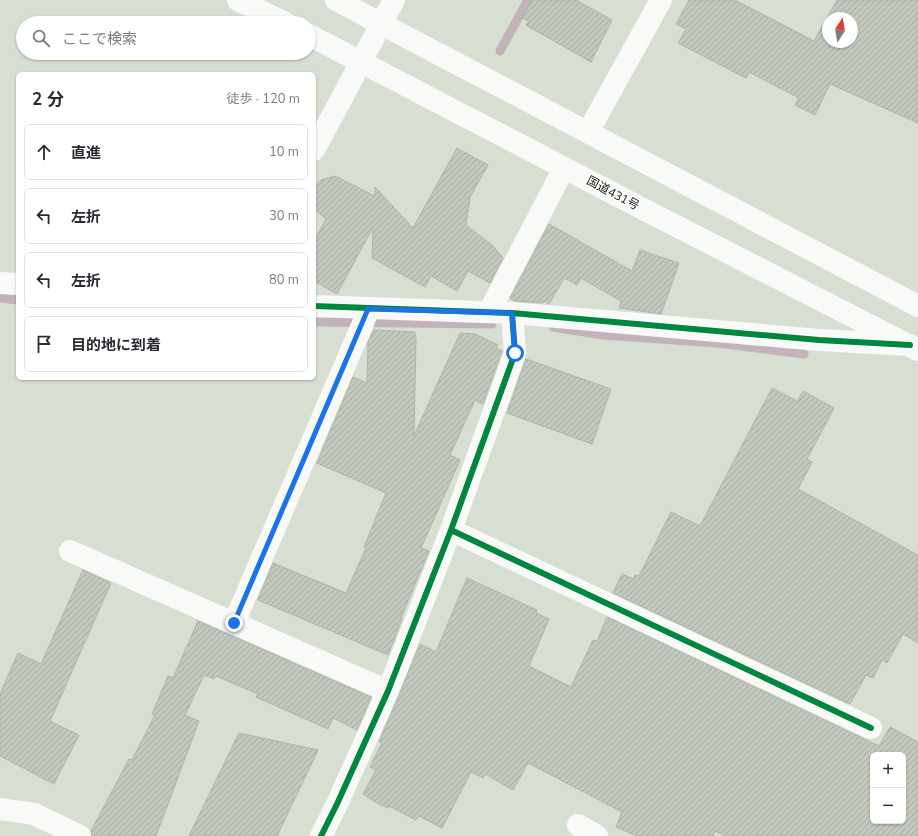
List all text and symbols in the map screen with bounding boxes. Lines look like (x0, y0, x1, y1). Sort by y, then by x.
north arrow (822, 12, 858, 48)
search box (16, 16, 316, 60)
icon: search (30, 27, 52, 49)
text: ここで検索 (62, 29, 137, 49)
text: 2 分 (32, 88, 64, 111)
text: 徒歩 · 120 m (226, 90, 300, 108)
icon: ahead (33, 141, 55, 163)
text: 直進 (71, 143, 101, 163)
text: 10 m (269, 143, 299, 161)
street label: 国道431号 (584, 172, 642, 214)
icon: left (33, 205, 55, 227)
text: 左折 (71, 207, 101, 227)
text: 30 m (269, 207, 299, 225)
icon: left (33, 269, 55, 291)
text: 左折 (71, 271, 101, 291)
text: 80 m (269, 271, 299, 289)
icon: arrive (33, 333, 55, 355)
text: 目的地に到着 (71, 335, 161, 355)
route start (506, 344, 524, 362)
route end (225, 614, 243, 632)
map controls (870, 752, 906, 824)
button: + (870, 752, 906, 788)
button: − (870, 788, 906, 824)

